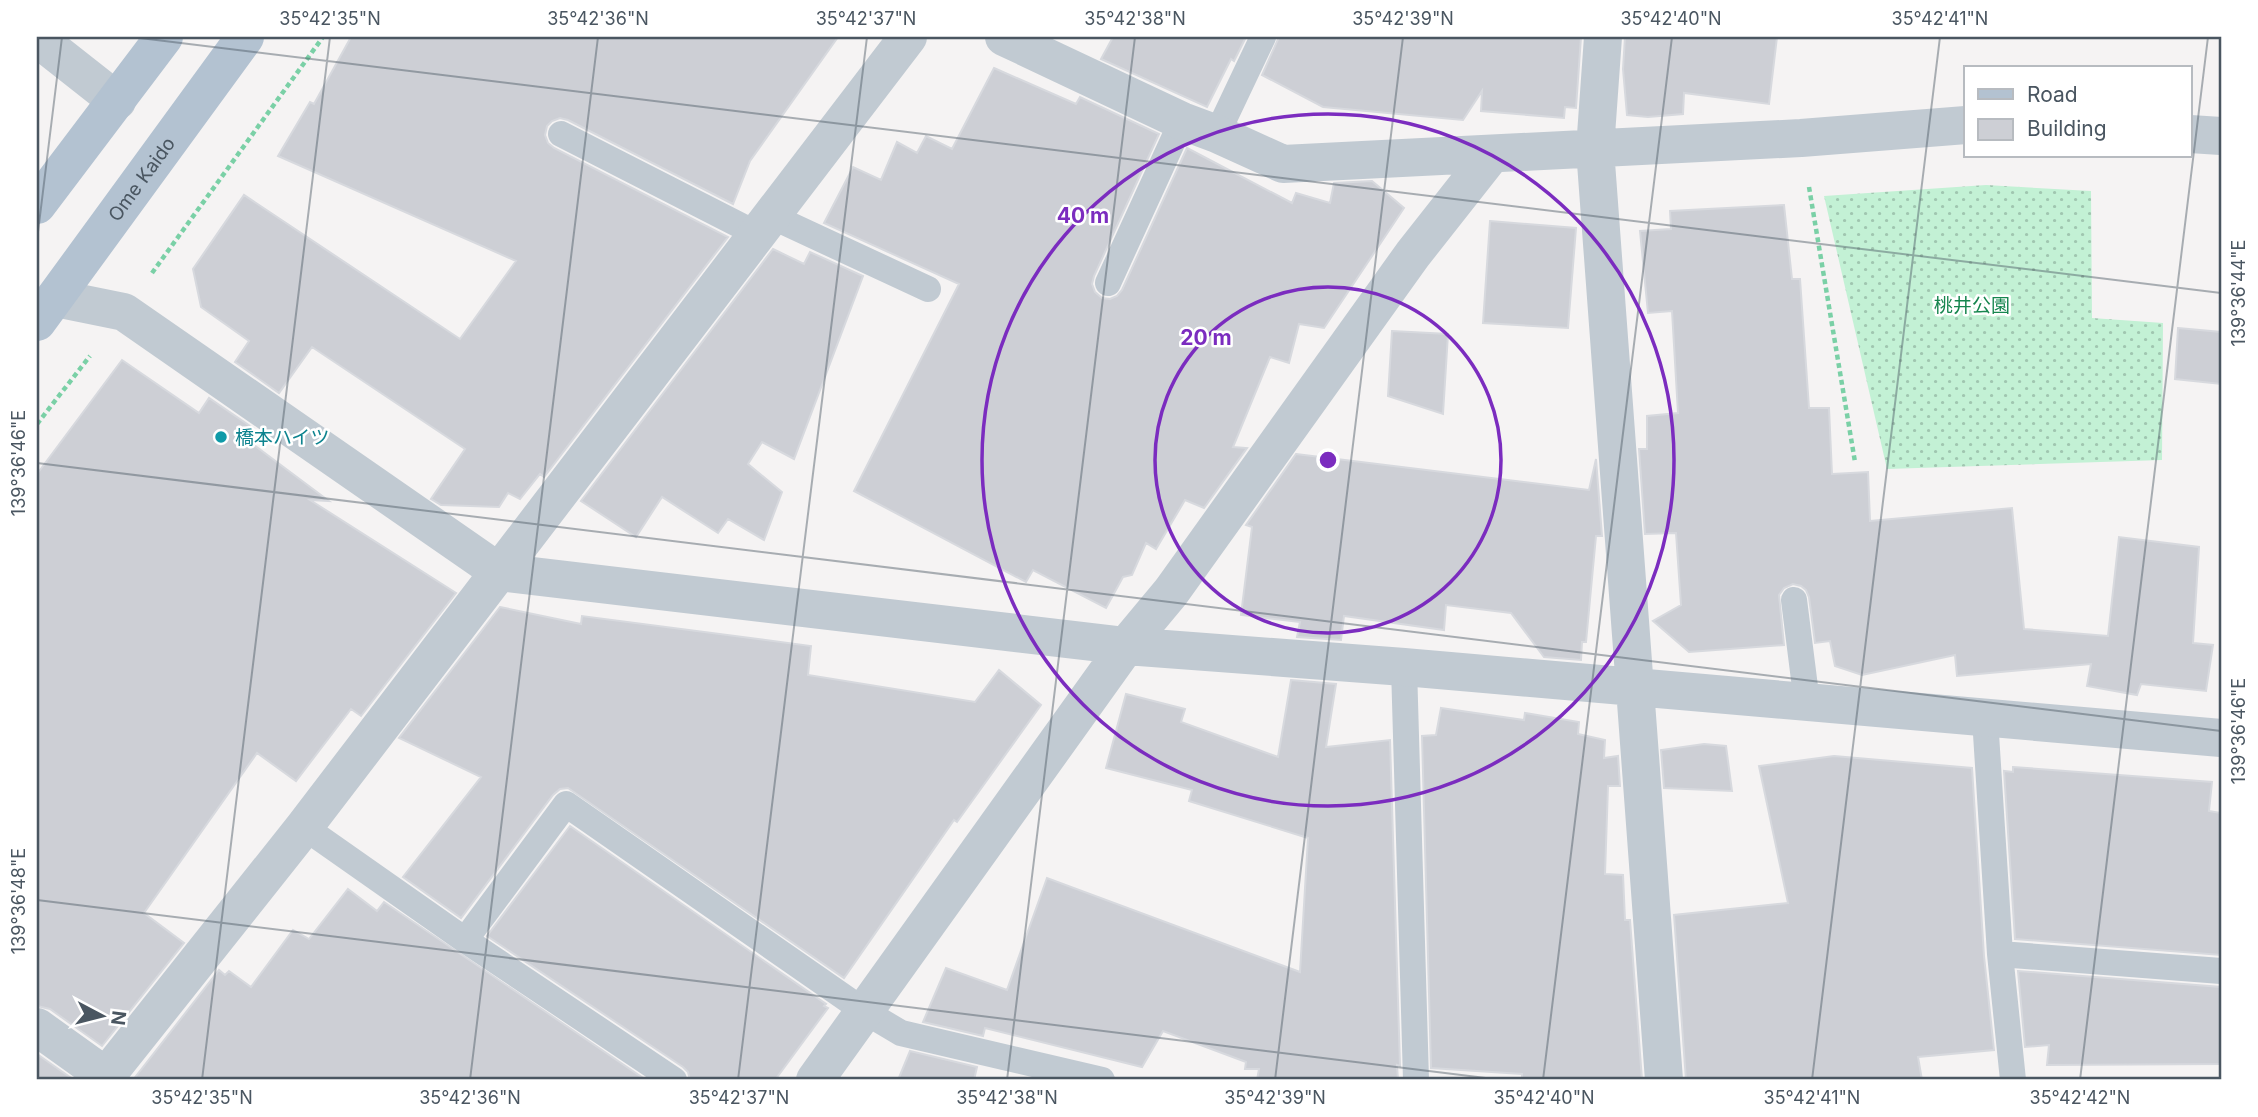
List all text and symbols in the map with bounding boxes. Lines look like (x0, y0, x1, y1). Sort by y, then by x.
text: 35°42'35"N (279, 8, 381, 29)
text: 35°42'36"N (547, 8, 649, 29)
text: 35°42'37"N (816, 8, 916, 29)
text: 35°42'38"N (1084, 8, 1186, 29)
text: 35°42'39"N (1352, 8, 1454, 29)
text: 35°42'40"N (1620, 8, 1722, 29)
text: 35°42'41"N (1892, 8, 1988, 29)
legend (1964, 66, 2192, 158)
text: Road (2027, 82, 2078, 107)
text: Building (2027, 116, 2107, 141)
street label: Ome Kaido (103, 133, 180, 226)
text: 40 m (1057, 203, 1109, 228)
text: 139°36'44"E (2228, 240, 2249, 346)
park label: 桃井公園 (1934, 294, 2010, 317)
text: 20 m (1180, 325, 1232, 350)
text: 139°36'46"E (8, 410, 29, 516)
place label: 橋本ハイツ (235, 426, 330, 449)
marker: 橋本ハイツ (213, 429, 229, 445)
centre of rings (1316, 448, 1340, 472)
text: 139°36'46"E (2228, 678, 2249, 784)
text: 139°36'48"E (8, 848, 29, 954)
north arrow (66, 981, 136, 1050)
text: N (106, 1009, 131, 1027)
text: 35°42'35"N (151, 1087, 253, 1108)
text: 35°42'36"N (419, 1087, 521, 1108)
text: 35°42'37"N (689, 1087, 789, 1108)
text: 35°42'38"N (956, 1087, 1058, 1108)
text: 35°42'39"N (1224, 1087, 1326, 1108)
text: 35°42'40"N (1493, 1087, 1595, 1108)
text: 35°42'41"N (1764, 1087, 1860, 1108)
text: 35°42'42"N (2030, 1087, 2130, 1108)

